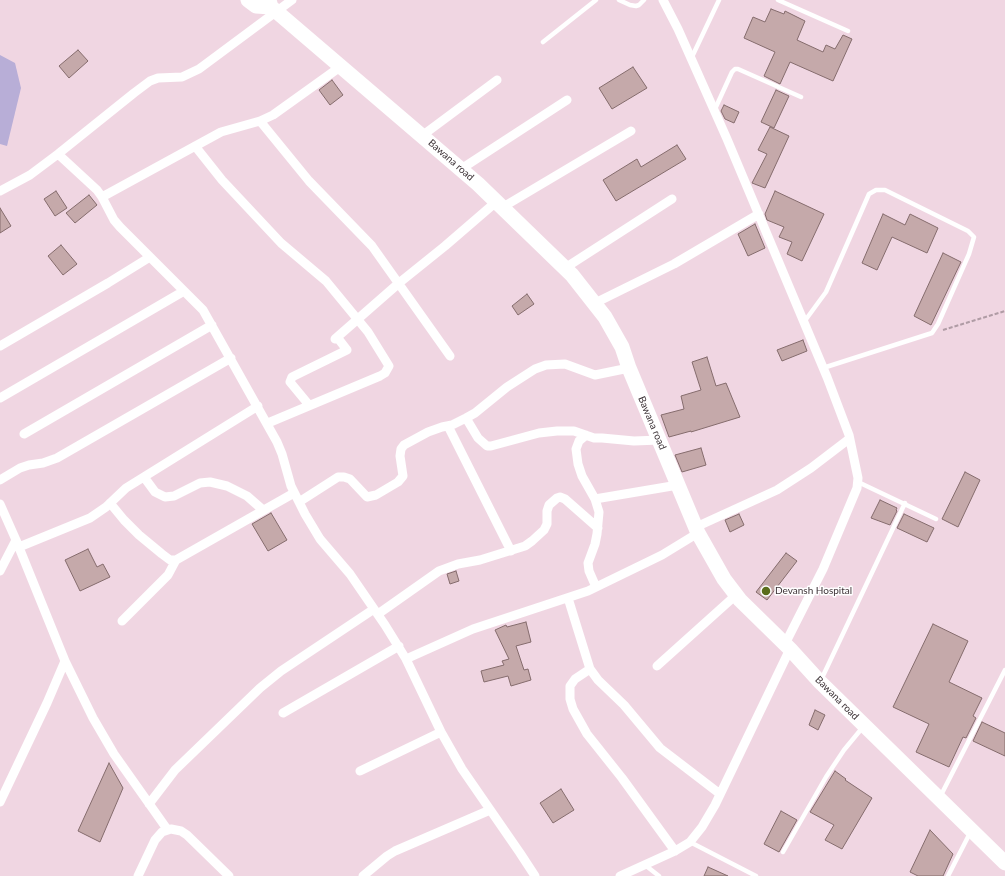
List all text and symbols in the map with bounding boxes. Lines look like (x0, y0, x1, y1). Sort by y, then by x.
street label: Bawana road (426, 137, 476, 183)
street label: Bawana road (635, 394, 669, 452)
marker: Devansh Hospital (760, 585, 772, 597)
place label: Devansh Hospital (775, 585, 852, 597)
street label: Bawana road (813, 674, 861, 722)

